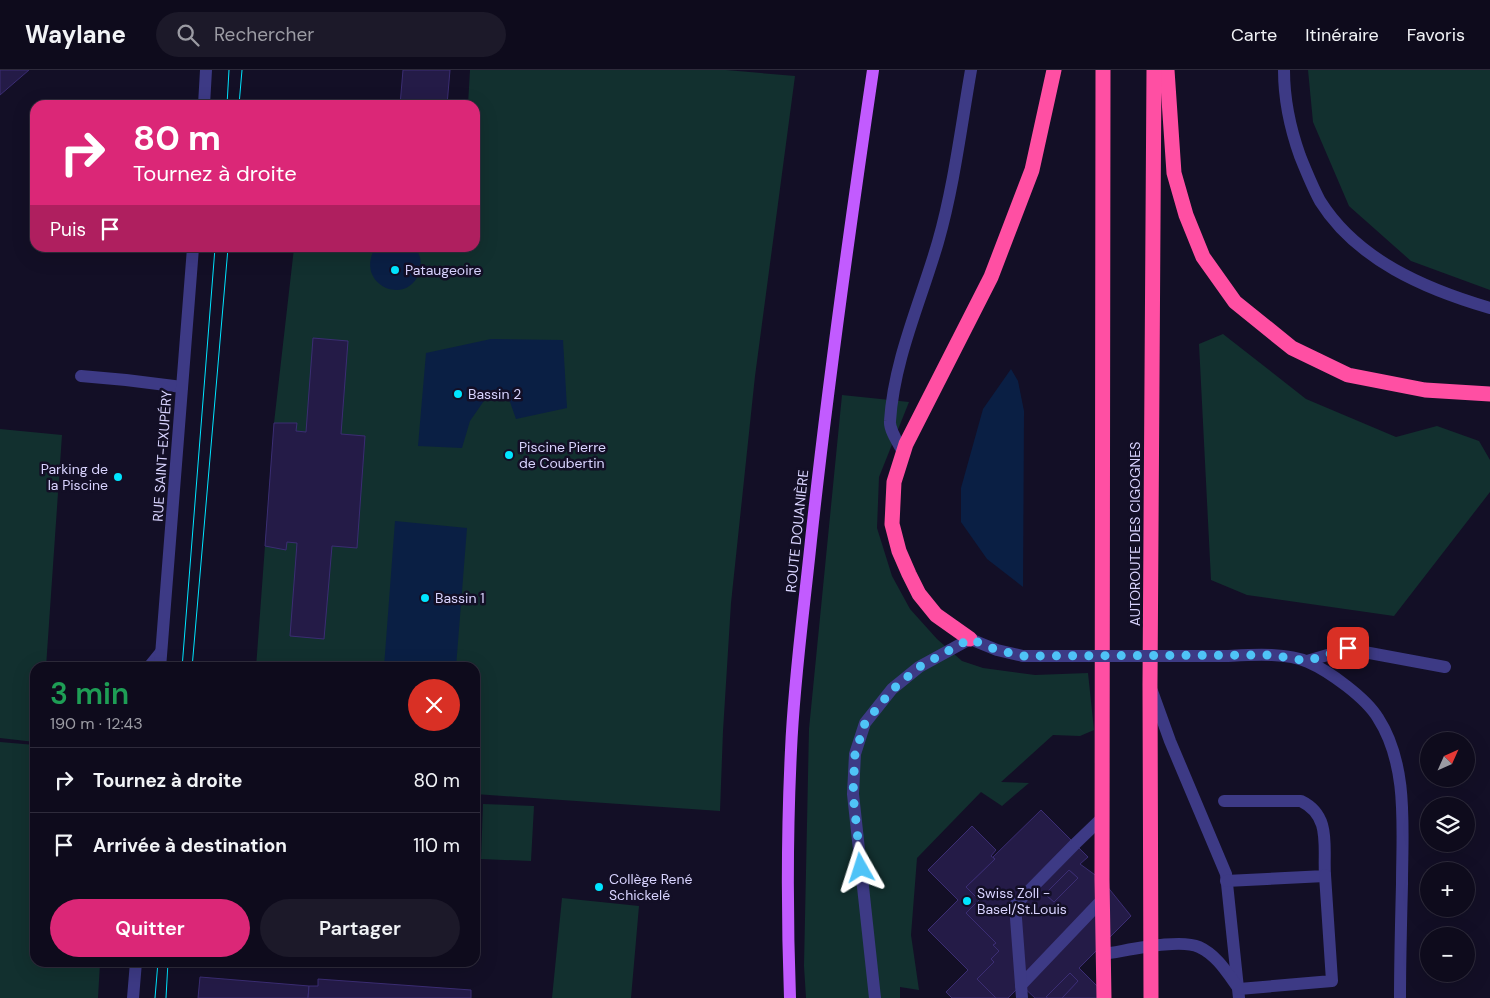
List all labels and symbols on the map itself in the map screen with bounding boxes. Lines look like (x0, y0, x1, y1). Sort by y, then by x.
place label: Pataugeoire (405, 261, 481, 279)
marker: Pataugeoire (389, 264, 401, 276)
place label: Bassin 2 (468, 385, 521, 403)
marker: Bassin 2 (452, 388, 464, 400)
street label: RUE SAINT-EXUPÉRY (148, 390, 176, 522)
place label: Piscine Pierre de Coubertin (519, 438, 606, 472)
street label: AUTOROUTE DES CIGOGNES (1126, 442, 1144, 626)
marker: Piscine Pierre de Coubertin (503, 449, 515, 461)
place label: Parking de la Piscine (41, 460, 108, 494)
street label: ROUTE DOUANIÈRE (782, 469, 812, 593)
marker: Parking de la Piscine (112, 471, 124, 483)
place label: Bassin 1 (435, 589, 485, 607)
marker: Bassin 1 (419, 592, 431, 604)
pin (1327, 627, 1369, 669)
north arrow (1420, 732, 1475, 788)
position arrow (834, 841, 886, 893)
place label: Collège René Schickelé (609, 870, 693, 904)
marker: Collège René Schickelé (593, 881, 605, 893)
place label: Swiss Zoll - Basel/St.Louis (977, 884, 1067, 918)
marker: Swiss Zoll - Basel/St.Louis (961, 895, 973, 907)

